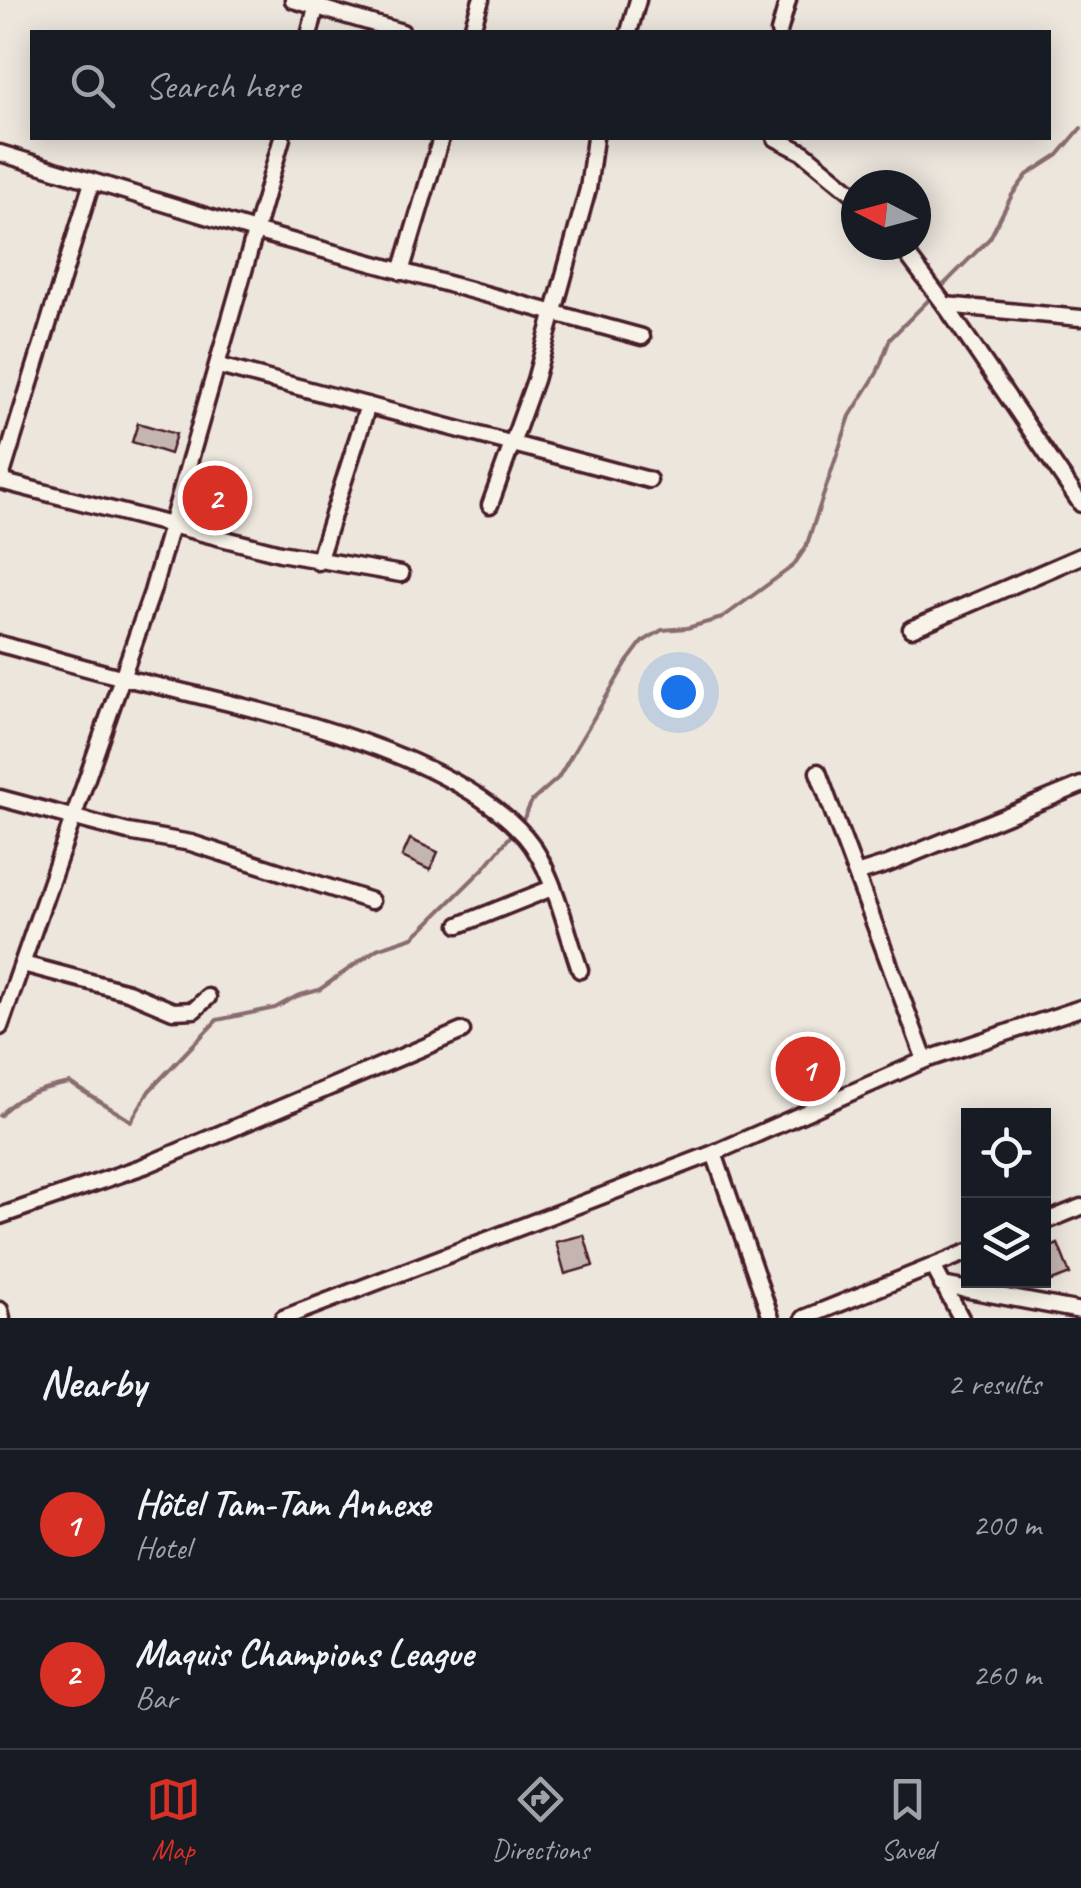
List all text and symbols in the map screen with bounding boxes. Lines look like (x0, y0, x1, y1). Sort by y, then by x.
search box (30, 30, 1051, 140)
icon: search (65, 58, 120, 113)
text: Search here (145, 62, 300, 109)
north arrow (841, 170, 931, 260)
pin: 2 (182, 460, 248, 536)
your location (653, 667, 704, 718)
pin: 1 (776, 1032, 840, 1106)
map controls (961, 1108, 1051, 1288)
button: locate (961, 1108, 1051, 1198)
button: layers (961, 1198, 1051, 1288)
text: Nearby (40, 1357, 146, 1410)
text: 2 results (947, 1363, 1041, 1404)
text: Hôtel Tam-Tam Annexe (135, 1480, 430, 1527)
text: 1 (65, 1504, 80, 1545)
text: 200 m (972, 1504, 1041, 1545)
text: Hotel (135, 1527, 191, 1568)
text: Maquis Champions League (135, 1630, 473, 1677)
text: 2 (65, 1654, 80, 1695)
text: 260 m (972, 1654, 1041, 1695)
text: Bar (135, 1677, 177, 1718)
tab: Map (146, 1772, 201, 1867)
tab: Directions (492, 1772, 589, 1867)
tab: Saved (880, 1772, 935, 1867)

